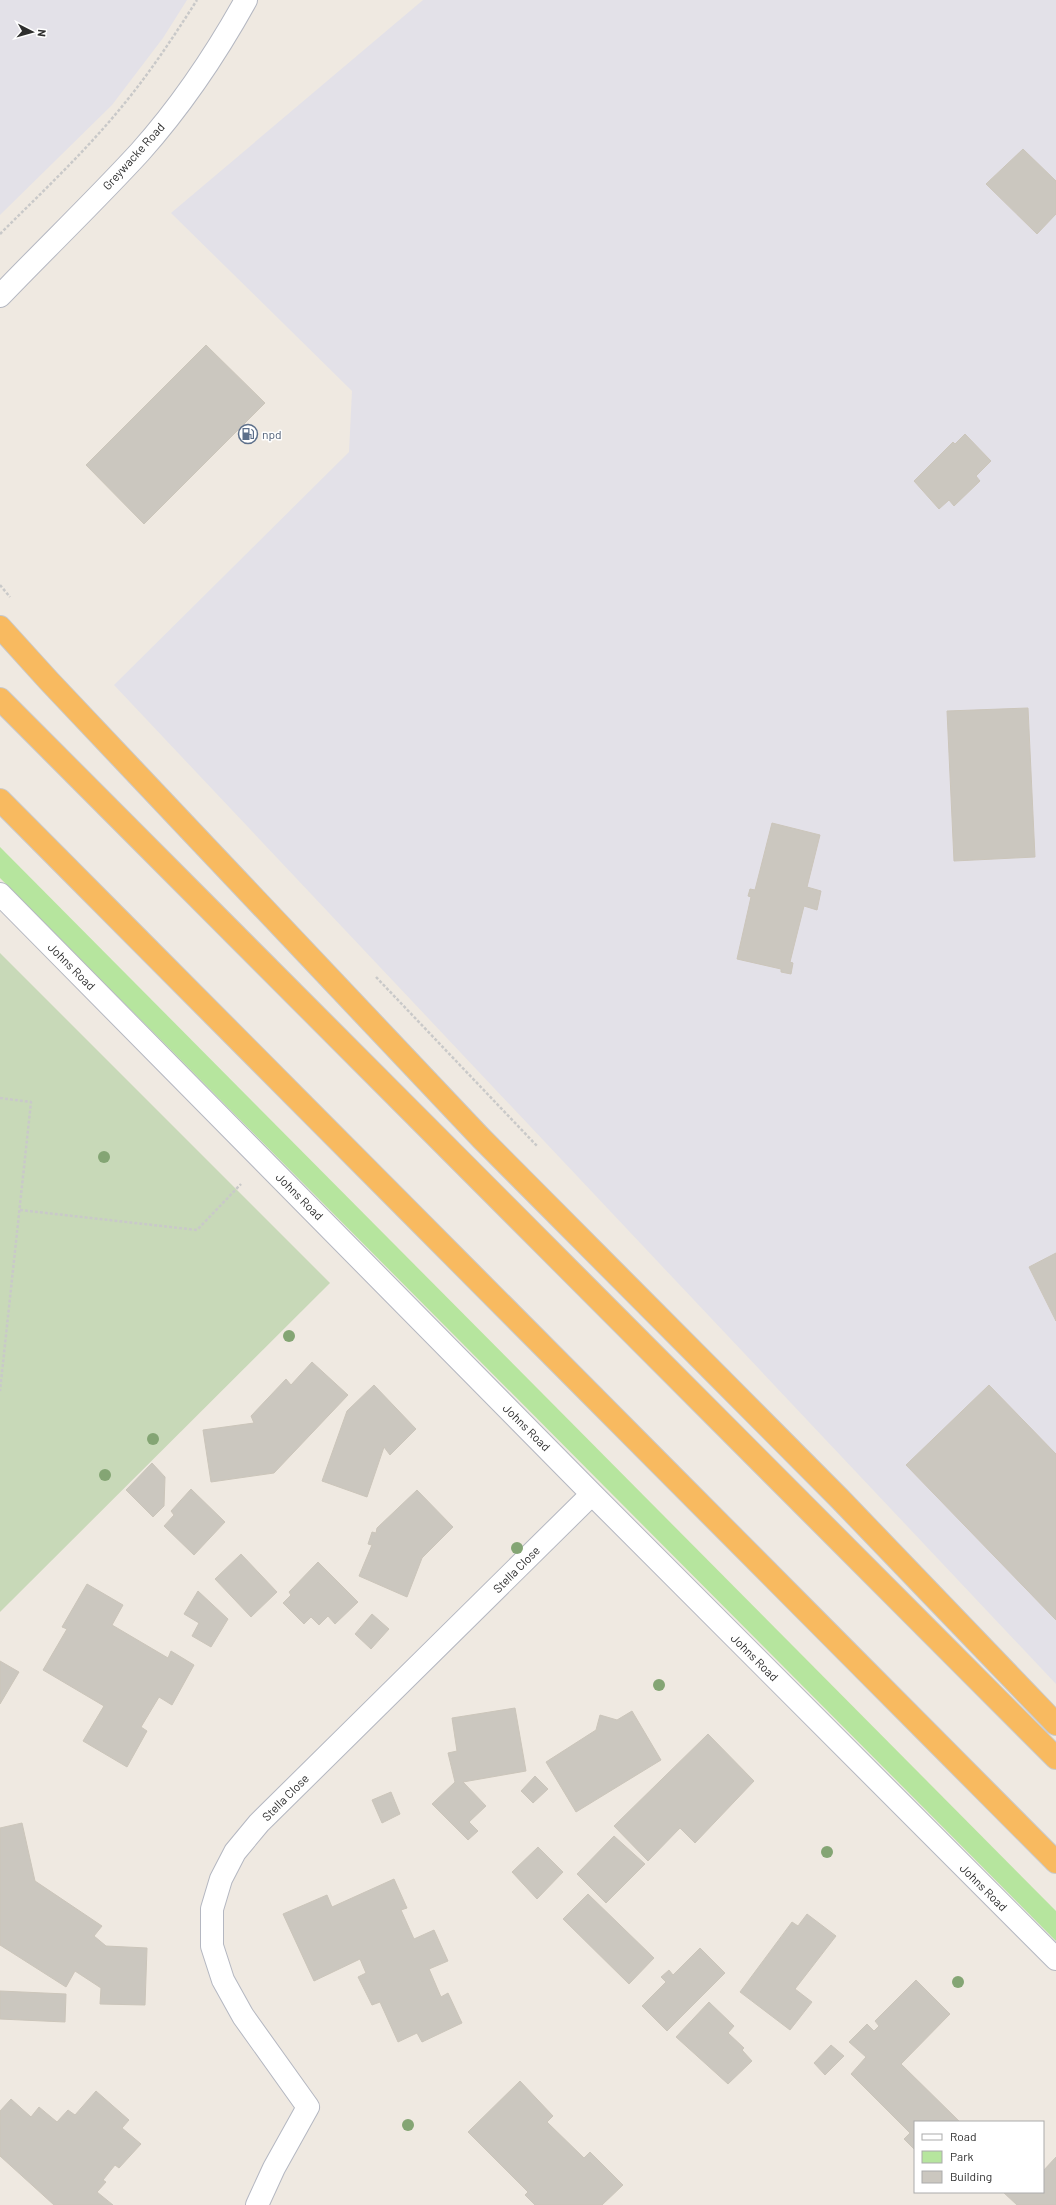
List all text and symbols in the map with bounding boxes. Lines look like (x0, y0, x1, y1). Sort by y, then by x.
north arrow (12, 12, 52, 52)
text: N (36, 29, 49, 37)
street label: Greywacke Road (99, 120, 167, 192)
fuel station icon: npd (237, 423, 259, 445)
place label: npd (262, 427, 282, 441)
street label: Johns Road (45, 939, 99, 993)
street label: Johns Road (273, 1169, 327, 1223)
street label: Johns Road (500, 1400, 554, 1454)
street label: Stella Close (490, 1543, 542, 1595)
street label: Johns Road (728, 1630, 782, 1684)
street label: Stella Close (259, 1771, 311, 1823)
street label: Johns Road (957, 1860, 1011, 1914)
legend (914, 2121, 1044, 2193)
text: Road (950, 2129, 977, 2143)
text: Park (950, 2149, 974, 2163)
text: Building (950, 2169, 992, 2183)

